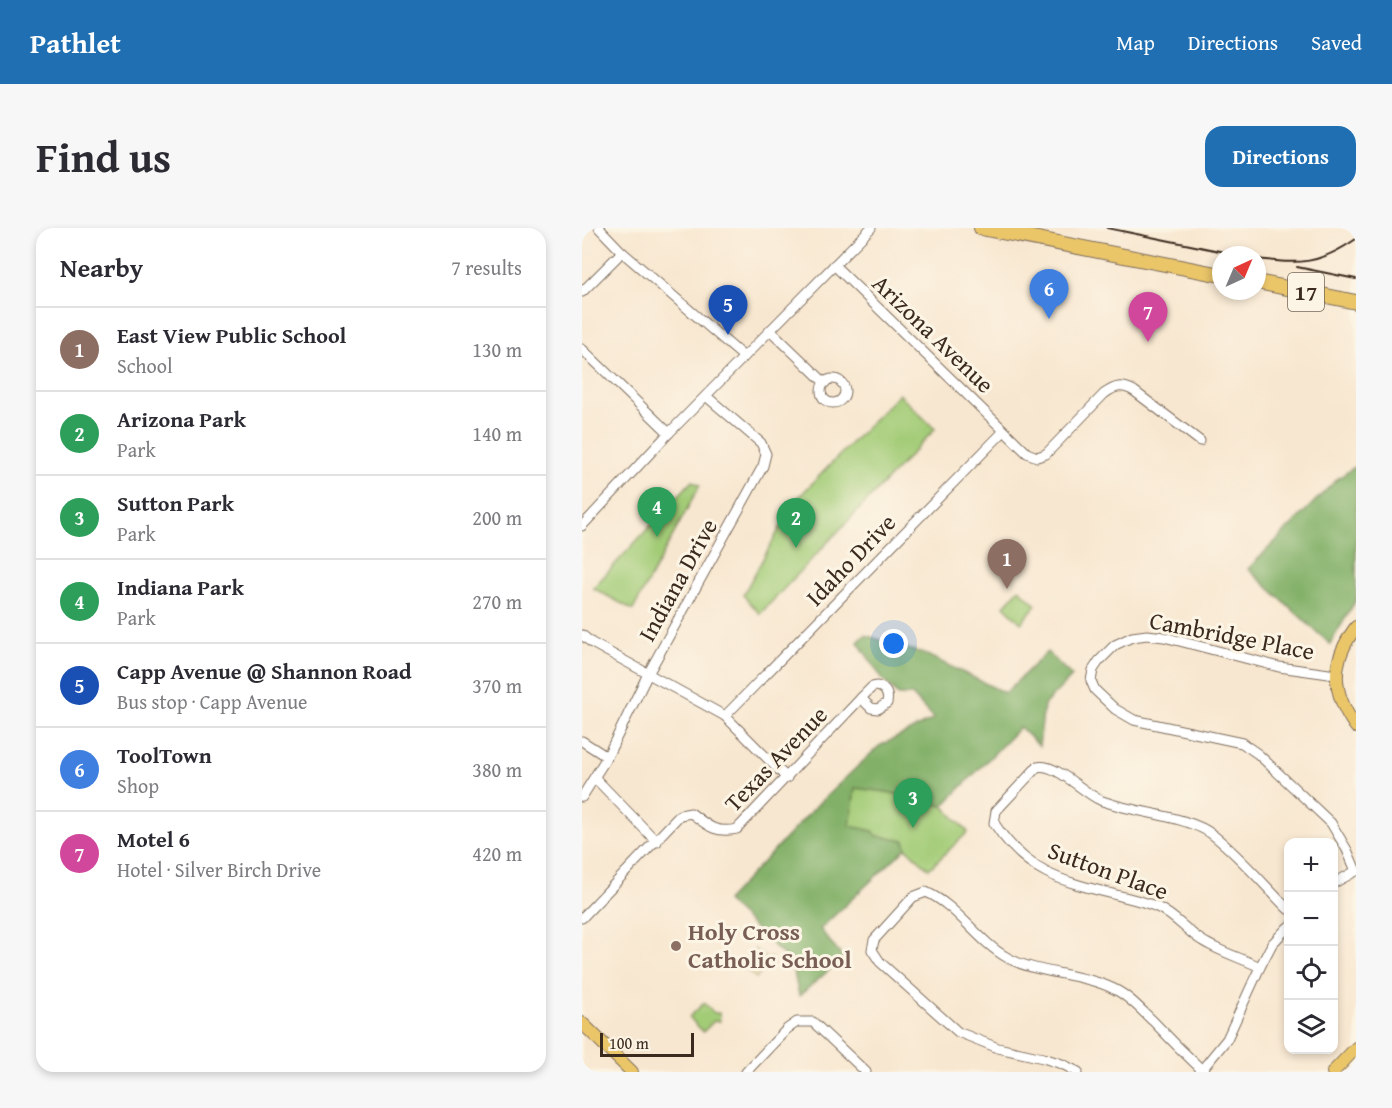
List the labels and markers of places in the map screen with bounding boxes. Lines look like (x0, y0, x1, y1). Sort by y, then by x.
pin: 6 (1030, 270, 1068, 319)
pin: 5 (708, 285, 748, 335)
pin: 7 (1128, 292, 1168, 342)
pin: 4 (638, 488, 676, 537)
pin: 2 (776, 498, 816, 548)
pin: 1 (988, 540, 1026, 589)
pin: 3 (894, 778, 932, 828)
place label: Holy Cross Catholic School (688, 914, 852, 977)
marker: Holy Cross Catholic School (669, 939, 683, 953)

